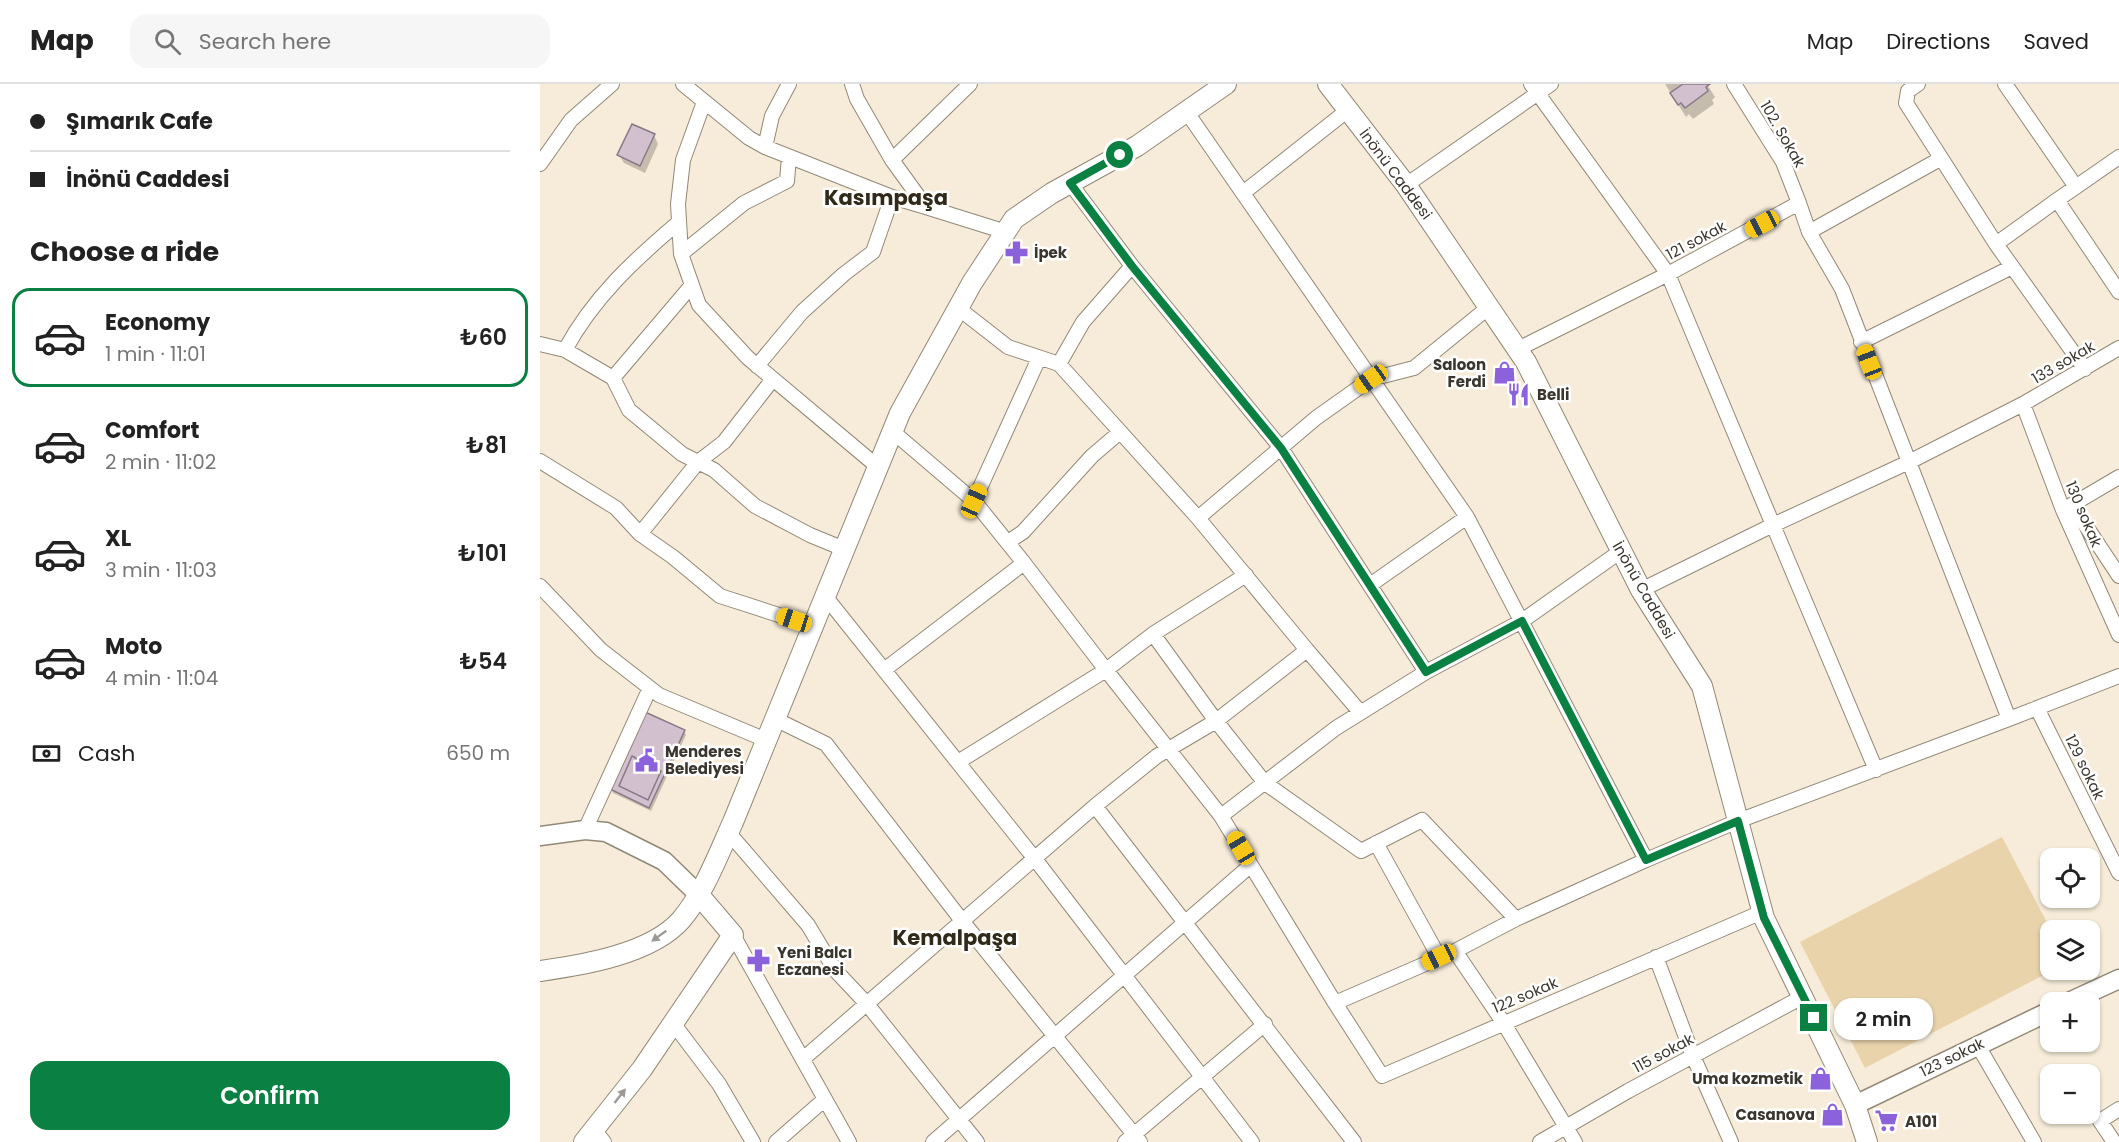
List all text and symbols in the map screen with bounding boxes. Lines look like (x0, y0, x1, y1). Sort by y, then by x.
search box (130, 14, 550, 68)
text: Map (30, 21, 94, 60)
icon: search (151, 25, 184, 58)
text: Search here (199, 26, 331, 57)
text: Map (1807, 27, 1853, 56)
text: Directions (1886, 27, 1990, 56)
text: Saved (2023, 27, 2089, 56)
street label: 102. Sokak (1755, 97, 1811, 172)
text: Şımarık Cafe (66, 106, 213, 137)
street label: İnönü Caddesi (1355, 124, 1437, 224)
route start (1106, 141, 1133, 168)
text: İnönü Caddesi (66, 164, 230, 195)
district label: Kasımpaşa (824, 183, 948, 212)
car (1742, 208, 1782, 240)
street label: 121 sokak (1662, 215, 1730, 265)
text: Choose a ride (30, 233, 219, 270)
pharmacy icon: İpek (1003, 239, 1029, 265)
place label: İpek (1034, 242, 1068, 263)
text: Economy (105, 307, 210, 338)
icon: car (33, 311, 87, 365)
text: ₺60 (460, 322, 507, 353)
street label: 133 sokak (2028, 335, 2099, 388)
text: 1 min · 11:01 (105, 340, 206, 368)
car (1854, 342, 1884, 382)
place label: Saloon Ferdi (1433, 354, 1486, 392)
shop icon: Saloon Ferdi (1491, 360, 1517, 386)
car (1351, 361, 1391, 397)
restaurant icon: Belli (1506, 381, 1532, 407)
place label: Belli (1537, 384, 1569, 405)
text: Comfort (105, 415, 199, 446)
icon: car (33, 419, 87, 473)
text: ₺81 (466, 430, 507, 461)
text: 2 min · 11:02 (105, 448, 216, 476)
street label: 130 sokak (2061, 478, 2107, 551)
car (958, 481, 990, 521)
text: XL (105, 523, 131, 554)
icon: car (33, 527, 87, 581)
text: ₺101 (458, 538, 507, 569)
street label: İnönü Caddesi (1608, 538, 1680, 642)
text: 3 min · 11:03 (105, 556, 217, 584)
car (774, 606, 814, 634)
text: Moto (105, 631, 162, 662)
icon: car (33, 635, 87, 689)
text: ₺54 (460, 646, 507, 677)
text: 4 min · 11:04 (105, 664, 218, 692)
street label: 129 sokak (2060, 731, 2110, 803)
icon: cash (30, 737, 63, 770)
text: Cash (78, 738, 135, 769)
text: 650 m (446, 739, 510, 767)
place label: Menderes Belediyesi (665, 741, 744, 779)
public building icon: Menderes Belediyesi (634, 747, 660, 773)
car (1224, 828, 1258, 868)
map controls (2040, 848, 2100, 1124)
button: locate (2040, 848, 2100, 908)
button: layers (2040, 920, 2100, 980)
district label: Kemalpaşa (893, 923, 1017, 952)
one-way arrow (651, 930, 667, 942)
car (1419, 941, 1459, 973)
place label: Yeni Balcı Eczanesi (777, 942, 852, 980)
pharmacy icon: Yeni Balcı Eczanesi (746, 948, 772, 974)
street label: 122 sokak (1489, 972, 1561, 1018)
button: + (2040, 992, 2100, 1052)
callout: 2 min (1835, 997, 1934, 1039)
route end (1800, 1004, 1827, 1031)
text: 2 min (1856, 1005, 1911, 1033)
street label: 115 sokak (1629, 1028, 1697, 1078)
street label: 123 sokak (1916, 1032, 1988, 1082)
button: Confirm (30, 1061, 510, 1130)
button: − (2040, 1064, 2100, 1124)
shop icon: Uma kozmetik (1808, 1065, 1834, 1091)
place label: Uma kozmetik (1692, 1068, 1804, 1089)
one-way arrow (614, 1088, 627, 1104)
shop icon: Casanova (1820, 1101, 1846, 1127)
place label: Casanova (1736, 1104, 1815, 1125)
supermarket icon: A101 (1874, 1108, 1900, 1134)
place label: A101 (1905, 1111, 1937, 1132)

